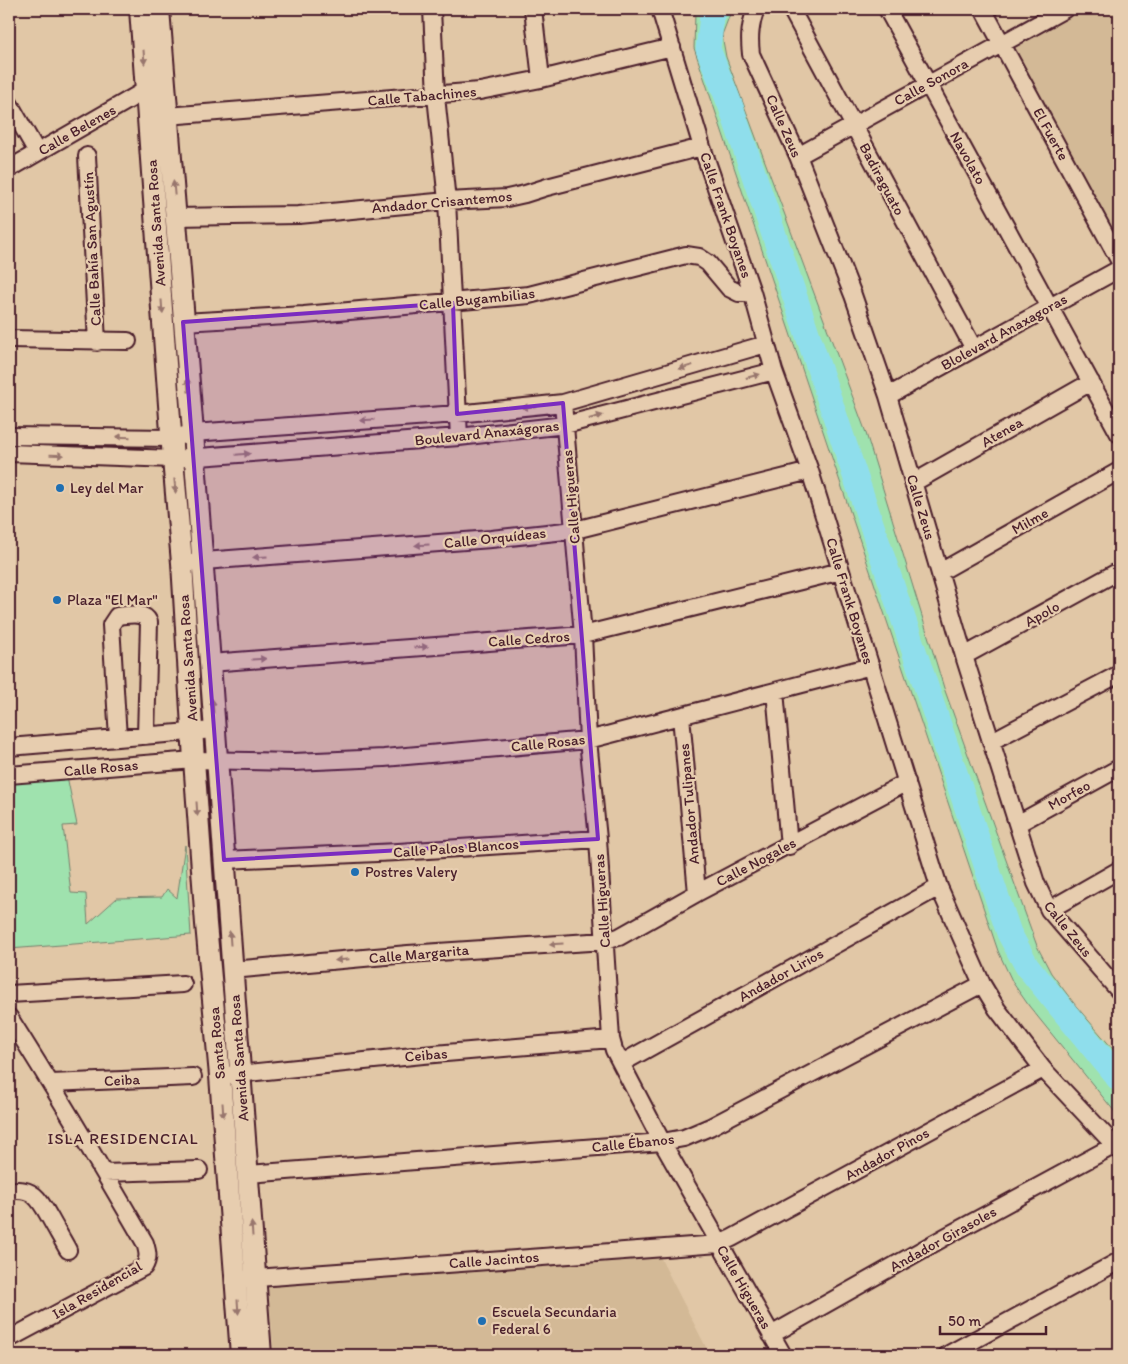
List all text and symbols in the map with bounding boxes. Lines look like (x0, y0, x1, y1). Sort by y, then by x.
one-way arrow (140, 50, 148, 66)
street label: Calle Sonora (891, 54, 972, 110)
street label: Calle Tabachines (367, 82, 478, 110)
street label: Calle Zeus (762, 92, 806, 161)
street label: Calle Belenes (35, 100, 119, 160)
street label: El Fuerte (1029, 105, 1073, 163)
street label: Navolato (946, 128, 990, 188)
street label: Badiraguato (855, 140, 909, 218)
street label: Calle Frank Boyanes (696, 150, 756, 281)
street label: Avenida Santa Rosa (143, 159, 169, 287)
street label: Calle Bahía San Agustín (79, 172, 105, 326)
one-way arrow (169, 180, 177, 196)
street label: Andador Crisantemos (371, 187, 513, 217)
street label: Calle Bugambilias (418, 284, 536, 314)
street label: Blolevard Anaxagoras (938, 290, 1071, 374)
one-way arrow (158, 299, 166, 315)
one-way arrow (678, 364, 693, 372)
one-way arrow (745, 372, 760, 380)
one-way arrow (184, 377, 192, 393)
one-way arrow (521, 403, 537, 411)
one-way arrow (588, 413, 603, 421)
street label: Atenea (978, 413, 1026, 451)
street label: Boulevard Anaxágoras (414, 416, 560, 450)
one-way arrow (359, 417, 375, 425)
one-way arrow (115, 433, 131, 441)
street label: Calle Higueras (558, 449, 584, 545)
one-way arrow (235, 450, 251, 458)
one-way arrow (50, 451, 66, 459)
street label: Calle Zeus (903, 472, 940, 542)
one-way arrow (172, 478, 180, 494)
place label: Ley del Mar (70, 479, 143, 497)
marker: Ley del Mar (54, 482, 66, 494)
street label: Milme (1009, 504, 1051, 538)
street label: Calle Orquídeas (443, 524, 547, 552)
street label: Calle Frank Boyanes (822, 535, 878, 667)
one-way arrow (413, 541, 429, 549)
one-way arrow (251, 554, 267, 562)
place label: Plaza "El Mar" (67, 591, 158, 609)
marker: Plaza "El Mar" (51, 594, 63, 606)
street label: Avenida Santa Rosa (175, 594, 201, 722)
street label: Apolo (1021, 597, 1063, 631)
street label: Calle Cedros (488, 627, 571, 651)
one-way arrow (413, 643, 429, 651)
one-way arrow (251, 655, 267, 663)
one-way arrow (208, 698, 216, 714)
street label: Calle Rosas (510, 730, 586, 756)
street label: Andador Tulipanes (675, 742, 703, 865)
street label: Calle Rosas (63, 756, 139, 780)
street label: Morfeo (1045, 776, 1093, 814)
one-way arrow (194, 801, 202, 817)
street label: Calle Nogales (713, 833, 799, 891)
street label: Calle Palos Blancos (392, 835, 520, 861)
street label: Calle Higueras (590, 853, 614, 949)
place label: Postres Valery (365, 863, 457, 881)
marker: Postres Valery (349, 866, 361, 878)
street label: Calle Zeus (1040, 897, 1096, 961)
one-way arrow (226, 930, 234, 946)
one-way arrow (548, 940, 564, 948)
street label: Calle Margarita (368, 941, 470, 967)
street label: Andador Lirios (735, 944, 827, 1006)
one-way arrow (334, 957, 350, 965)
street label: Avenida Santa Rosa (226, 994, 252, 1122)
street label: Santa Rosa (205, 1006, 229, 1080)
street label: Ceibas (404, 1044, 448, 1066)
street label: Ceiba (103, 1070, 141, 1090)
one-way arrow (219, 1102, 227, 1118)
street label: Andador Pinos (842, 1123, 933, 1185)
district label: ISLA RESIDENCIAL (47, 1129, 199, 1148)
street label: Calle Ébanos (591, 1130, 676, 1156)
street label: Andador Girasoles (887, 1202, 1000, 1276)
one-way arrow (248, 1220, 256, 1236)
street label: Calle Higueras (713, 1242, 775, 1333)
street label: Calle Jacintos (448, 1248, 540, 1272)
street label: Isla Residencial (49, 1257, 146, 1323)
one-way arrow (234, 1299, 242, 1315)
place label: Escuela Secundaria Federal 6 (492, 1303, 617, 1338)
scale bar (940, 1304, 1047, 1336)
text: 50 m (948, 1312, 981, 1330)
marker: Escuela Secundaria Federal 6 (476, 1315, 488, 1327)

